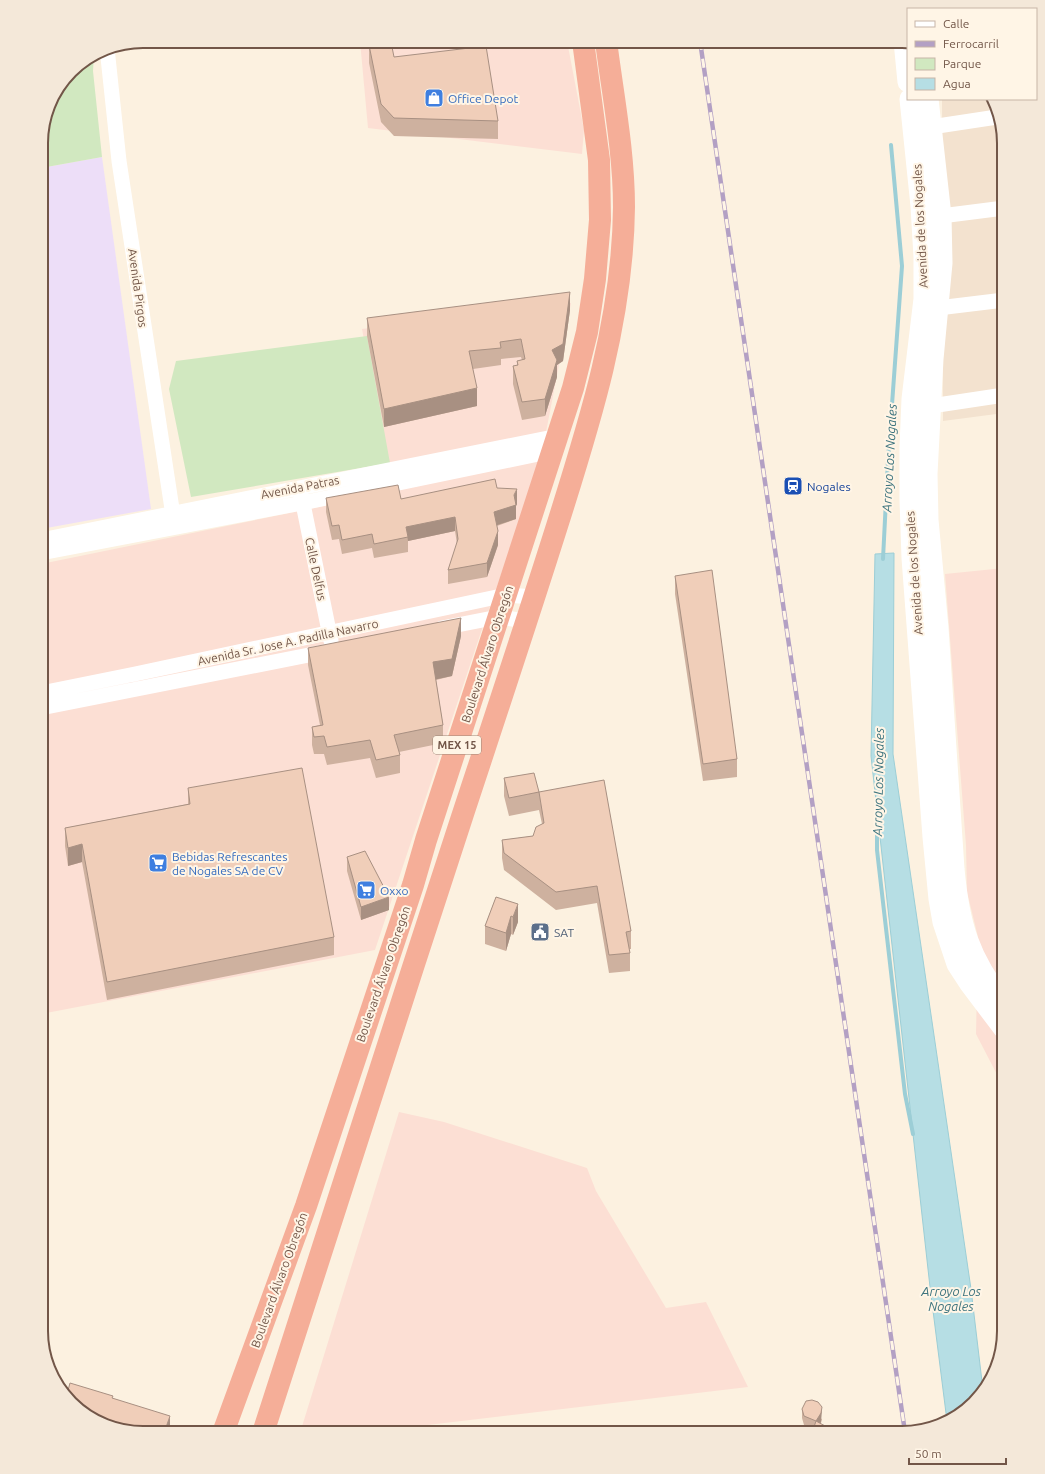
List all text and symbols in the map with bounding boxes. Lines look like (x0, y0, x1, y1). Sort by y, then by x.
legend (907, 8, 1037, 100)
text: Calle (943, 17, 969, 30)
text: Ferrocarril (943, 37, 999, 50)
text: Parque (943, 57, 981, 70)
text: Agua (943, 77, 971, 90)
shop icon: Office Depot (423, 87, 445, 109)
place label: Office Depot (448, 92, 518, 105)
street label: Avenida de los Nogales (910, 164, 930, 288)
street label: Avenida Pirgos (126, 248, 150, 328)
water label: Arroyo Los Nogales (879, 403, 899, 513)
street label: Avenida Patras (260, 473, 340, 501)
station icon: Nogales (782, 475, 804, 497)
place label: Nogales (807, 480, 851, 493)
street label: Avenida de los Nogales (903, 511, 925, 635)
street label: Calle Delfus (303, 536, 329, 602)
street label: Boulevard Álvaro Obregón (459, 584, 515, 724)
street label: Avenida Sr. Jose A. Padilla Navarro (196, 616, 380, 668)
water label: Arroyo Los Nogales (870, 727, 886, 837)
road number: MEX 15 (433, 736, 481, 754)
place label: Bebidas Refrescantes de Nogales SA de CV (172, 850, 287, 877)
supermarket icon: Bebidas Refrescantes de Nogales SA de CV (147, 852, 169, 874)
supermarket icon: Oxxo (355, 879, 377, 901)
place label: Oxxo (380, 884, 409, 897)
street label: Boulevard Álvaro Obregón (354, 904, 412, 1044)
public building icon: SAT (529, 921, 551, 943)
place label: SAT (554, 926, 574, 939)
street label: Boulevard Álvaro Obregón (248, 1211, 310, 1349)
water label: Arroyo Los Nogales (920, 1284, 981, 1313)
scale bar (909, 1440, 1006, 1466)
text: 50 m (915, 1447, 942, 1460)

